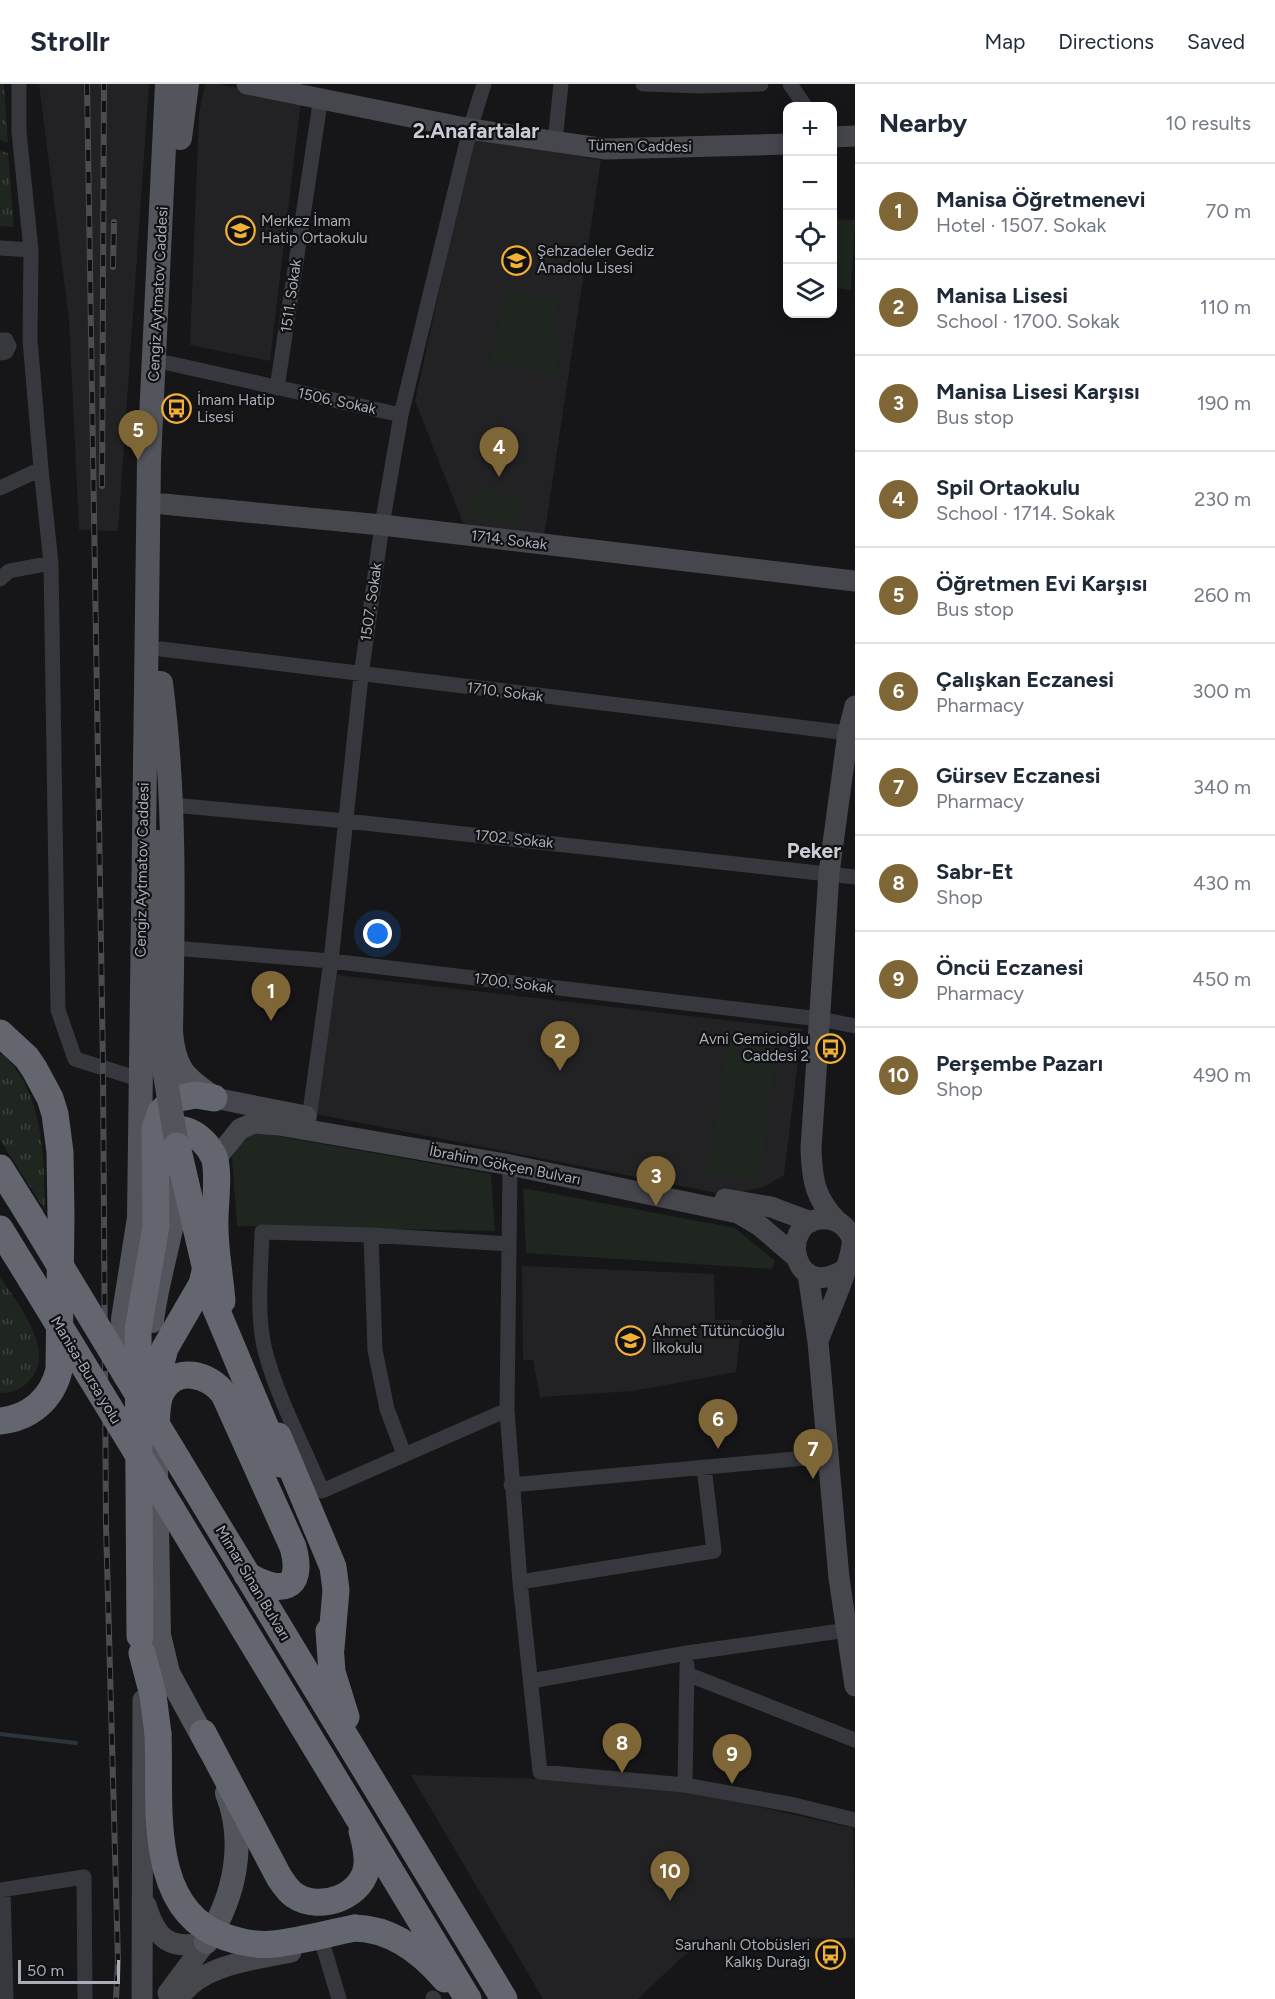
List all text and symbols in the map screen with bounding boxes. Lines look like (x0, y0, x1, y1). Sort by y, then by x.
text: Strollr (30, 24, 110, 58)
text: Map (984, 29, 1025, 54)
text: Directions (1058, 29, 1154, 54)
text: Saved (1187, 29, 1245, 54)
map controls (783, 102, 837, 318)
button: + (783, 102, 837, 156)
text: Nearby (879, 107, 967, 139)
text: 10 results (1166, 111, 1251, 135)
district label: 2.Anafartalar (413, 118, 539, 143)
street label: Tümen Caddesi (588, 136, 692, 156)
button: − (783, 156, 837, 210)
text: Manisa Öğretmenevi (936, 186, 1146, 213)
text: 1 (894, 199, 903, 223)
text: 70 m (1205, 199, 1251, 223)
street label: Cengiz Aytmatov Caddesi (144, 206, 172, 382)
button: locate (783, 210, 837, 264)
place label: Merkez İmam Hatip Ortaokulu (261, 212, 368, 247)
text: Hotel · 1507. Sokak (936, 213, 1106, 237)
school or university icon: Merkez İmam Hatip Ortaokulu (224, 214, 256, 246)
place label: Şehzadeler Gediz Anadolu Lisesi (537, 242, 654, 277)
school or university icon: Şehzadeler Gediz Anadolu Lisesi (500, 244, 532, 276)
street label: 1511. Sokak (277, 257, 305, 334)
button: layers (783, 264, 837, 318)
text: Manisa Lisesi (936, 282, 1068, 309)
text: 2 (893, 295, 904, 319)
text: 110 m (1200, 295, 1251, 319)
text: School · 1700. Sokak (936, 309, 1120, 333)
text: Manisa Lisesi Karşısı (936, 378, 1140, 405)
street label: 1506. Sokak (296, 384, 379, 418)
place label: İmam Hatip Lisesi (197, 391, 275, 426)
text: 3 (893, 391, 904, 415)
text: 190 m (1197, 391, 1251, 415)
bus stop icon: İmam Hatip Lisesi (160, 393, 192, 425)
text: Bus stop (936, 405, 1014, 429)
pin: 5 (118, 410, 158, 460)
pin: 4 (480, 428, 518, 477)
text: Spil Ortaokulu (936, 474, 1080, 501)
text: 4 (892, 487, 905, 511)
text: 230 m (1194, 487, 1251, 511)
text: School · 1714. Sokak (936, 501, 1115, 525)
street label: 1714. Sokak (470, 526, 549, 554)
street label: 1507. Sokak (357, 561, 386, 642)
text: Öğretmen Evi Karşısı (936, 570, 1148, 597)
text: 5 (893, 583, 904, 607)
text: 260 m (1194, 583, 1251, 607)
text: Bus stop (936, 597, 1014, 621)
text: Çalışkan Eczanesi (936, 666, 1114, 693)
street label: 1710. Sokak (466, 678, 545, 706)
text: 6 (893, 679, 904, 703)
text: 300 m (1193, 679, 1251, 703)
text: Pharmacy (936, 693, 1024, 717)
text: Gürsev Eczanesi (936, 762, 1101, 789)
text: 7 (893, 775, 904, 799)
text: 340 m (1193, 775, 1251, 799)
street label: Cengiz Aytmatov Caddesi (131, 782, 153, 958)
text: Pharmacy (936, 789, 1024, 813)
street label: 1702. Sokak (474, 826, 555, 852)
district label: Peker (787, 838, 841, 863)
text: Sabr-Et (936, 858, 1013, 885)
text: 8 (892, 871, 905, 895)
text: 430 m (1193, 871, 1251, 895)
text: Shop (936, 885, 983, 909)
your location (363, 919, 392, 948)
text: Öncü Eczanesi (936, 954, 1083, 981)
text: 9 (893, 967, 904, 991)
text: 450 m (1192, 967, 1251, 991)
street label: 1700. Sokak (473, 969, 556, 997)
pin: 1 (252, 972, 290, 1021)
text: Pharmacy (936, 981, 1024, 1005)
pin: 2 (540, 1022, 580, 1071)
place label: Avni Gemicioğlu Caddesi 2 (699, 1030, 809, 1065)
bus stop icon: Avni Gemicioğlu Caddesi 2 (814, 1032, 846, 1064)
text: Perşembe Pazarı (936, 1050, 1103, 1077)
text: 10 (888, 1063, 909, 1087)
text: 490 m (1192, 1063, 1251, 1087)
text: Shop (936, 1077, 983, 1101)
street label: İbrahim Gökçen Bulvarı (428, 1141, 582, 1189)
pin: 3 (636, 1156, 676, 1206)
street label: Manisa-Bursa yolu (47, 1313, 125, 1427)
place label: Ahmet Tütüncüoğlu İlkokulu (652, 1322, 785, 1357)
school or university icon: Ahmet Tütüncüoğlu İlkokulu (615, 1324, 647, 1356)
pin: 6 (698, 1400, 738, 1449)
pin: 7 (794, 1430, 832, 1479)
street label: Mimar Sinan Bulvarı (212, 1522, 294, 1644)
pin: 8 (602, 1724, 642, 1773)
pin: 9 (712, 1734, 752, 1784)
pin: 10 (650, 1852, 690, 1901)
place label: Saruhanlı Otobüsleri Kalkış Durağı (675, 1936, 810, 1971)
bus stop icon: Saruhanlı Otobüsleri Kalkış Durağı (815, 1938, 847, 1970)
scale bar (18, 1957, 120, 1984)
text: 50 m (27, 1961, 64, 1980)

